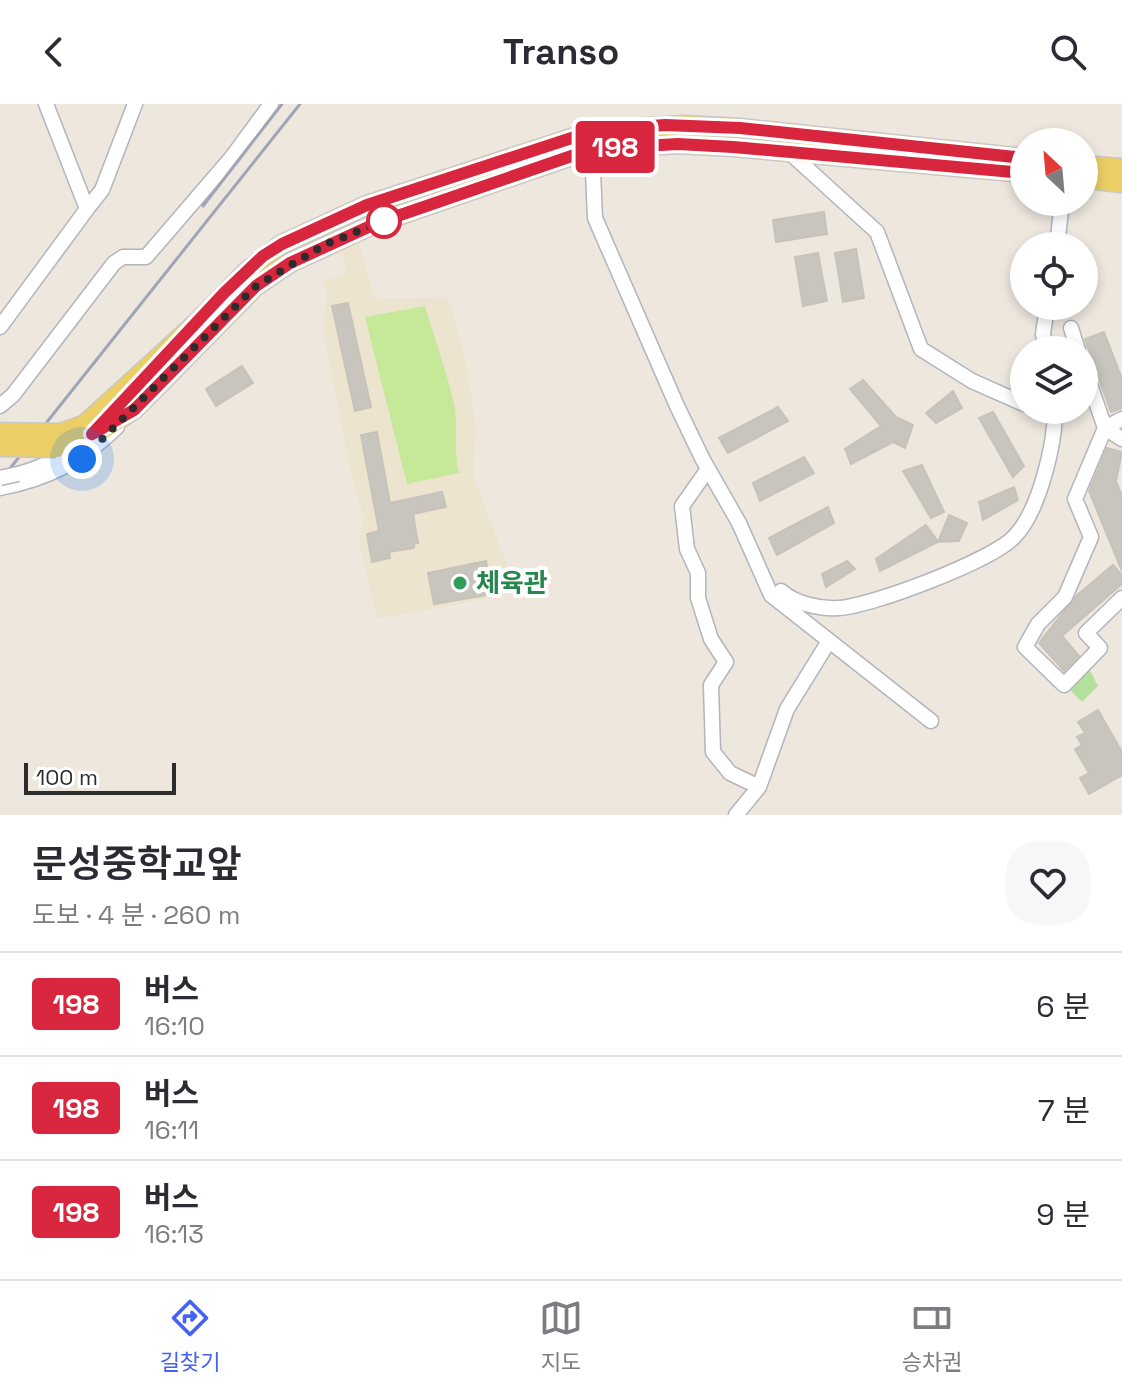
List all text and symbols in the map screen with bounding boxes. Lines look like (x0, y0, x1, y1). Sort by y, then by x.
text: Transo (503, 29, 619, 75)
icon: back (32, 30, 76, 74)
icon: search (1046, 30, 1090, 74)
line badge: 198 (569, 121, 661, 173)
north arrow (1010, 128, 1098, 216)
map controls (1010, 128, 1098, 424)
text: 198 (592, 129, 638, 165)
unlabelled marker (367, 204, 401, 238)
button: locate (1010, 232, 1098, 320)
button: layers (1010, 336, 1098, 424)
your location (62, 439, 102, 479)
place label: 체육관 (476, 566, 548, 600)
marker: 체육관 (451, 574, 469, 592)
scale bar (24, 759, 176, 795)
text: 100 m (36, 763, 98, 791)
text: 문성중학교앞 (32, 840, 242, 888)
button: heart (1006, 841, 1090, 925)
text: 도보 · 4 분 · 260 m (32, 898, 240, 932)
text: 버스 (144, 970, 199, 1009)
text: 198 (53, 986, 99, 1022)
text: 6 분 (1036, 987, 1090, 1026)
text: 16:10 (144, 1009, 205, 1043)
text: 버스 (144, 1074, 199, 1113)
text: 198 (53, 1090, 99, 1126)
text: 7 분 (1038, 1091, 1090, 1130)
text: 16:11 (144, 1113, 199, 1147)
text: 버스 (144, 1178, 199, 1217)
text: 198 (53, 1194, 99, 1230)
text: 9 분 (1036, 1195, 1090, 1234)
text: 16:13 (144, 1217, 204, 1251)
tab: 길찾기 (159, 1296, 220, 1376)
tab: 지도 (539, 1296, 583, 1376)
tab: 승차권 (902, 1296, 963, 1376)

